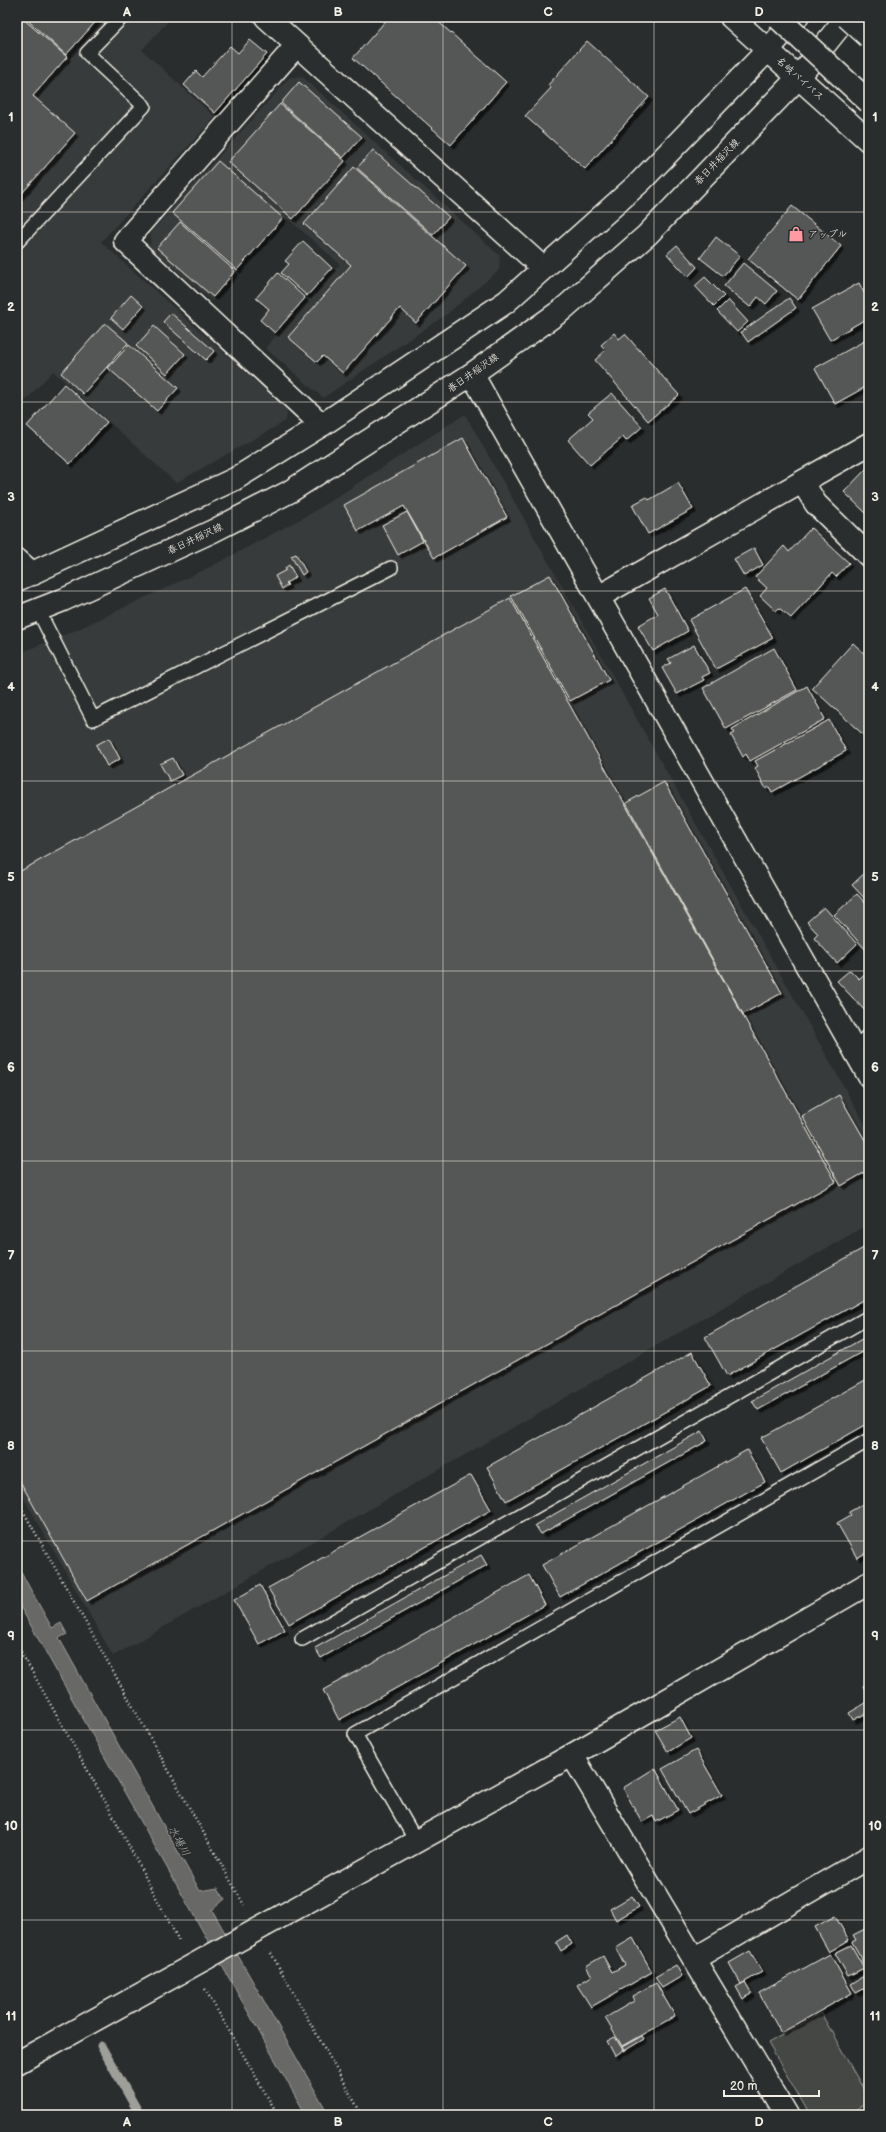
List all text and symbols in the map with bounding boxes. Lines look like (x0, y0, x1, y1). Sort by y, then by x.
text: A (122, 4, 131, 20)
text: B (333, 4, 343, 20)
text: C (543, 4, 553, 20)
text: D (754, 4, 764, 20)
street label: 名岐バイパス (774, 55, 826, 103)
text: 1 (8, 109, 14, 125)
text: 1 (872, 109, 878, 125)
street label: 春日井稲沢線 (692, 136, 742, 188)
shop icon: アップル (787, 225, 805, 243)
place label: アップル (808, 228, 847, 240)
text: 2 (7, 299, 15, 315)
text: 2 (871, 299, 879, 315)
street label: 春日井稲沢線 (445, 351, 501, 395)
text: 3 (7, 489, 15, 505)
text: 3 (871, 489, 879, 505)
street label: 春日井稲沢線 (165, 521, 225, 557)
text: 4 (7, 679, 15, 695)
text: 4 (871, 679, 879, 695)
text: 5 (7, 869, 15, 885)
text: 5 (871, 869, 879, 885)
text: 6 (7, 1059, 15, 1075)
text: 6 (871, 1059, 879, 1075)
text: 7 (7, 1248, 15, 1264)
text: 7 (871, 1248, 879, 1264)
text: 8 (7, 1438, 15, 1454)
text: 8 (871, 1438, 879, 1454)
text: 9 (7, 1628, 15, 1644)
text: 9 (871, 1628, 879, 1644)
text: 10 (4, 1818, 18, 1834)
text: 10 (868, 1818, 882, 1834)
water label: 水場川 (165, 1823, 193, 1859)
text: 11 (6, 2008, 16, 2024)
text: 11 (870, 2008, 880, 2024)
scale bar (724, 2072, 819, 2098)
text: 20 m (730, 2079, 757, 2094)
text: A (122, 2114, 131, 2130)
text: B (333, 2114, 343, 2130)
text: C (543, 2114, 553, 2130)
text: D (754, 2114, 764, 2130)

